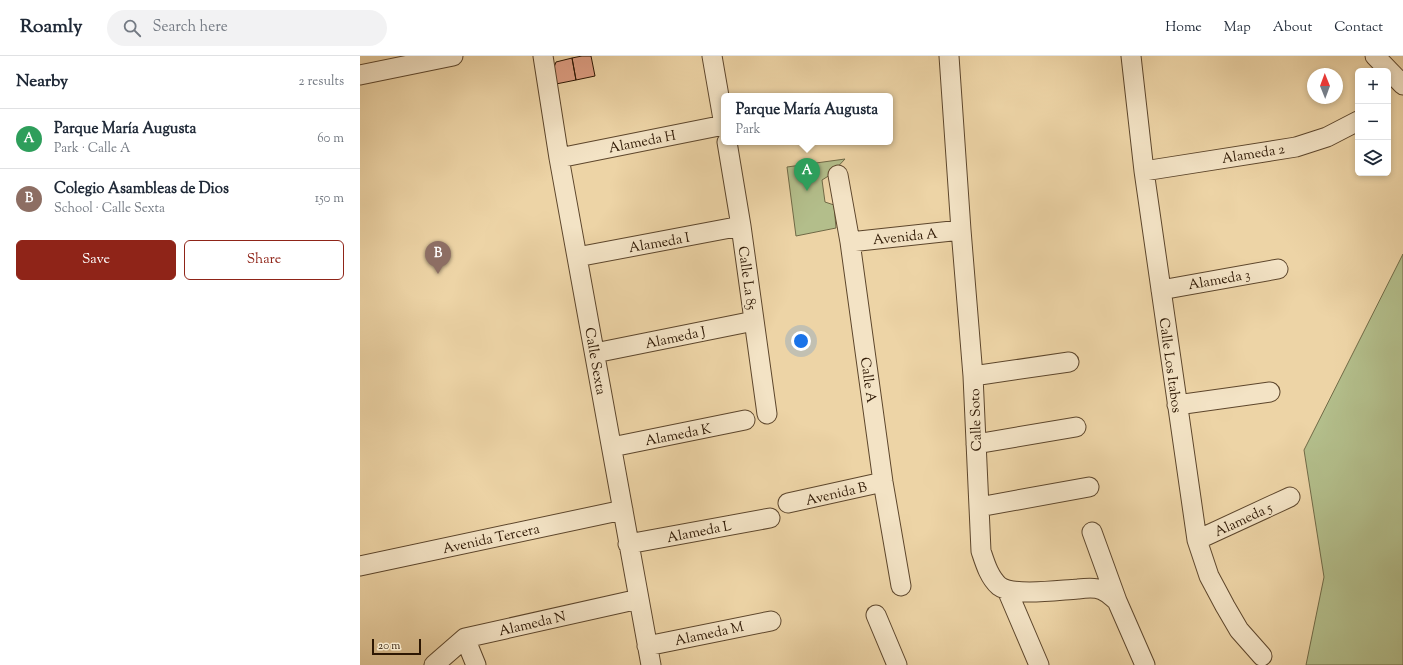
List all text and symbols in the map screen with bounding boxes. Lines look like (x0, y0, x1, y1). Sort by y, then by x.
search box (107, 10, 387, 46)
text: Roamly (20, 14, 83, 41)
icon: search (121, 17, 143, 39)
text: Search here (153, 17, 228, 38)
text: Home (1165, 18, 1202, 38)
text: Map (1224, 18, 1251, 38)
text: About (1273, 18, 1312, 38)
text: Contact (1334, 18, 1383, 38)
north arrow (1307, 68, 1343, 104)
map controls (1355, 68, 1391, 176)
button: + (1355, 68, 1391, 104)
text: Nearby (16, 70, 68, 94)
text: 2 results (299, 73, 344, 91)
popup (721, 93, 893, 145)
text: Parque María Augusta (736, 100, 878, 121)
button: − (1355, 104, 1391, 140)
text: Parque María Augusta (54, 119, 196, 140)
text: Park (736, 121, 761, 139)
street label: Alameda H (607, 127, 678, 159)
text: A (24, 130, 34, 148)
text: 60 m (317, 130, 344, 148)
text: Park · Calle A (54, 140, 130, 158)
street label: Alameda 2 (1220, 140, 1287, 170)
button: layers (1355, 140, 1391, 176)
pin: A (794, 158, 820, 191)
text: Colegio Asambleas de Dios (54, 179, 229, 200)
text: B (25, 190, 33, 208)
text: 150 m (315, 190, 344, 208)
text: School · Calle Sexta (54, 200, 165, 218)
street label: Avenida A (872, 225, 939, 251)
street label: Alameda I (627, 229, 692, 259)
button: Save (16, 240, 176, 280)
button: Share (184, 240, 344, 280)
pin: B (425, 241, 451, 274)
street label: Calle La 85 (732, 245, 760, 312)
street label: Alameda 3 (1187, 266, 1252, 296)
street label: Calle Los Itabos (1152, 316, 1186, 414)
street label: Alameda J (643, 323, 707, 355)
street label: Calle Sexta (578, 326, 610, 397)
your location (791, 331, 811, 351)
street label: Calle A (854, 356, 880, 405)
street label: Calle Soto (966, 388, 988, 452)
street label: Alameda K (644, 420, 713, 452)
street label: Avenida B (804, 478, 869, 512)
street label: Alameda 5 (1212, 499, 1276, 543)
street label: Alameda L (665, 517, 734, 549)
street label: Avenida Tercera (441, 520, 542, 560)
street label: Alameda N (497, 608, 568, 642)
street label: Alameda M (673, 618, 746, 652)
scale bar (372, 637, 421, 656)
text: 20 m (378, 638, 400, 654)

